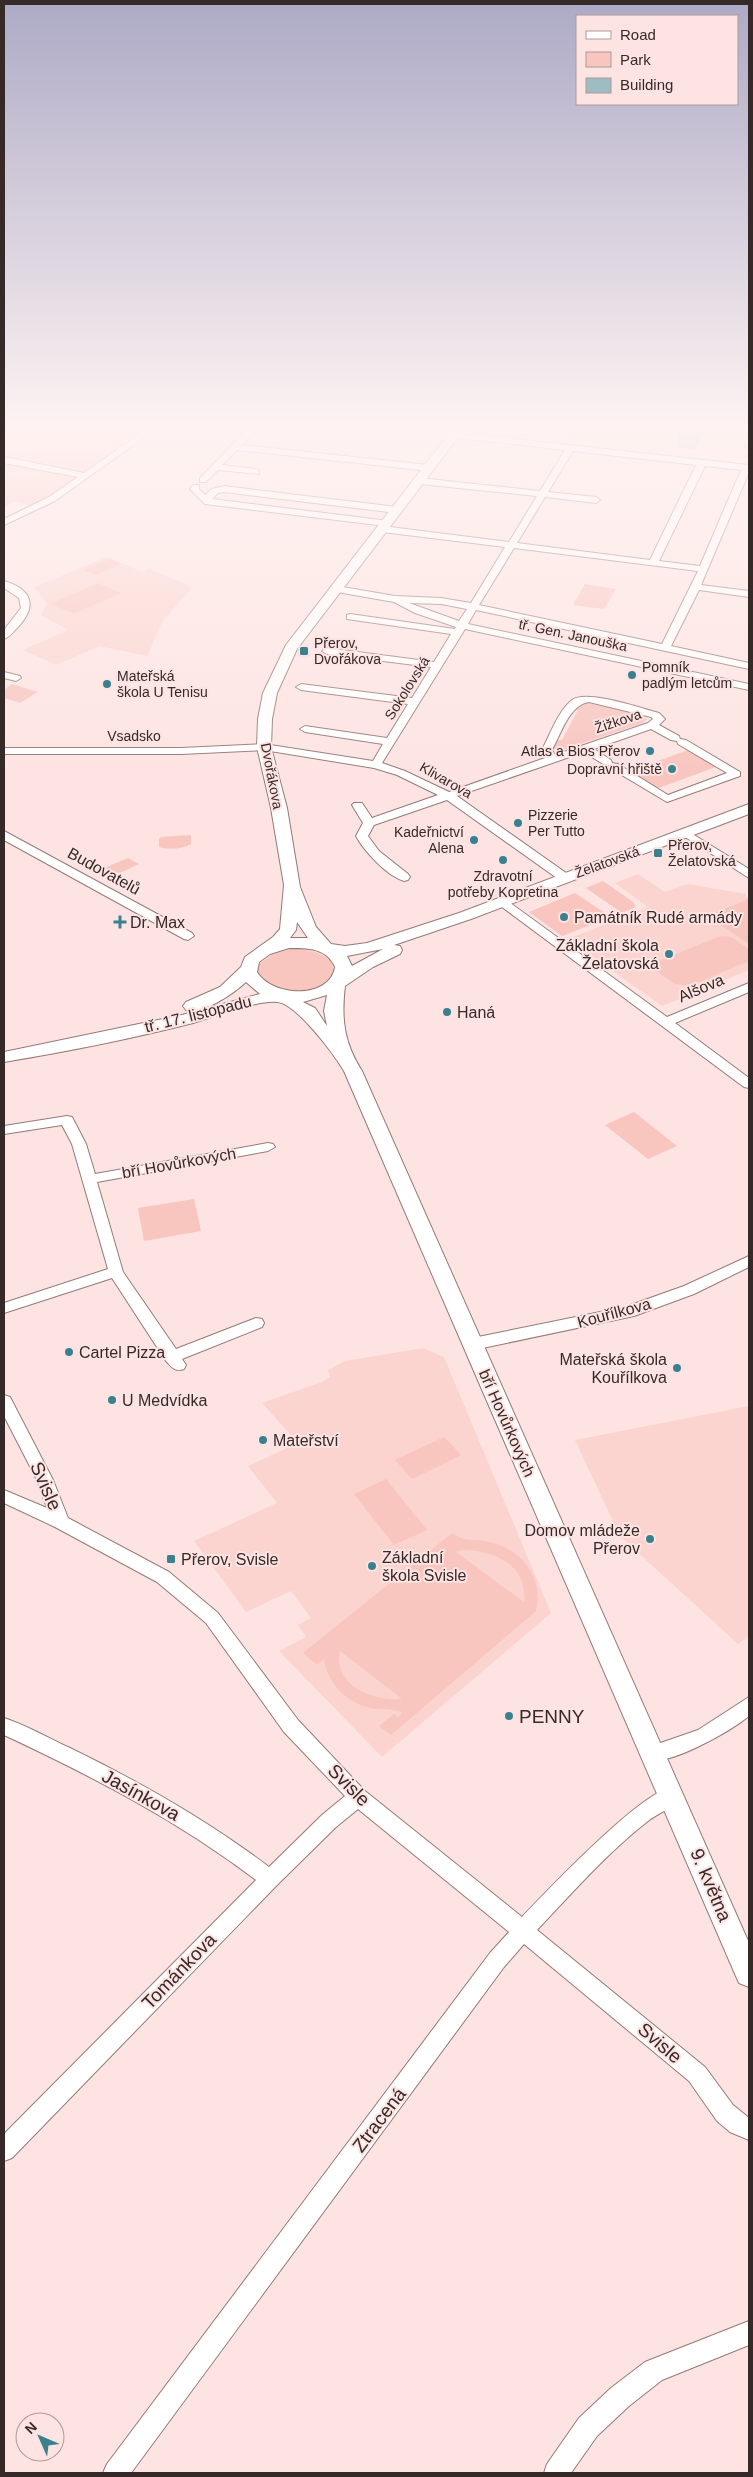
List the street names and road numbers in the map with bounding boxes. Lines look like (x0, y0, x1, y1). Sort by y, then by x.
street label: tř. Gen. Janouška (517, 616, 629, 654)
street label: Sokolovská (381, 653, 433, 723)
street label: Žižkova (593, 706, 644, 736)
street label: Vsadsko (107, 728, 161, 744)
street label: Dvořákova (258, 742, 286, 811)
street label: Klivarova (417, 759, 475, 801)
street label: Želatovská (572, 843, 642, 881)
street label: Budovatelů (65, 844, 143, 898)
street label: Alšova (676, 971, 727, 1005)
street label: tř. 17. listopadu (143, 993, 253, 1035)
street label: bří Hovůrkových (121, 1145, 237, 1181)
street label: Kouřílkova (575, 1295, 653, 1331)
street label: bří Hovůrkových (476, 1367, 538, 1479)
street label: Svisle (26, 1459, 66, 1513)
street label: Svisle (324, 1760, 374, 1810)
street label: Jasínkova (98, 1765, 184, 1825)
street label: 9. května (686, 1845, 736, 1925)
street label: Tománkova (138, 1928, 221, 2013)
street label: Svisle (634, 2018, 686, 2068)
street label: Ztracená (348, 2083, 410, 2156)

